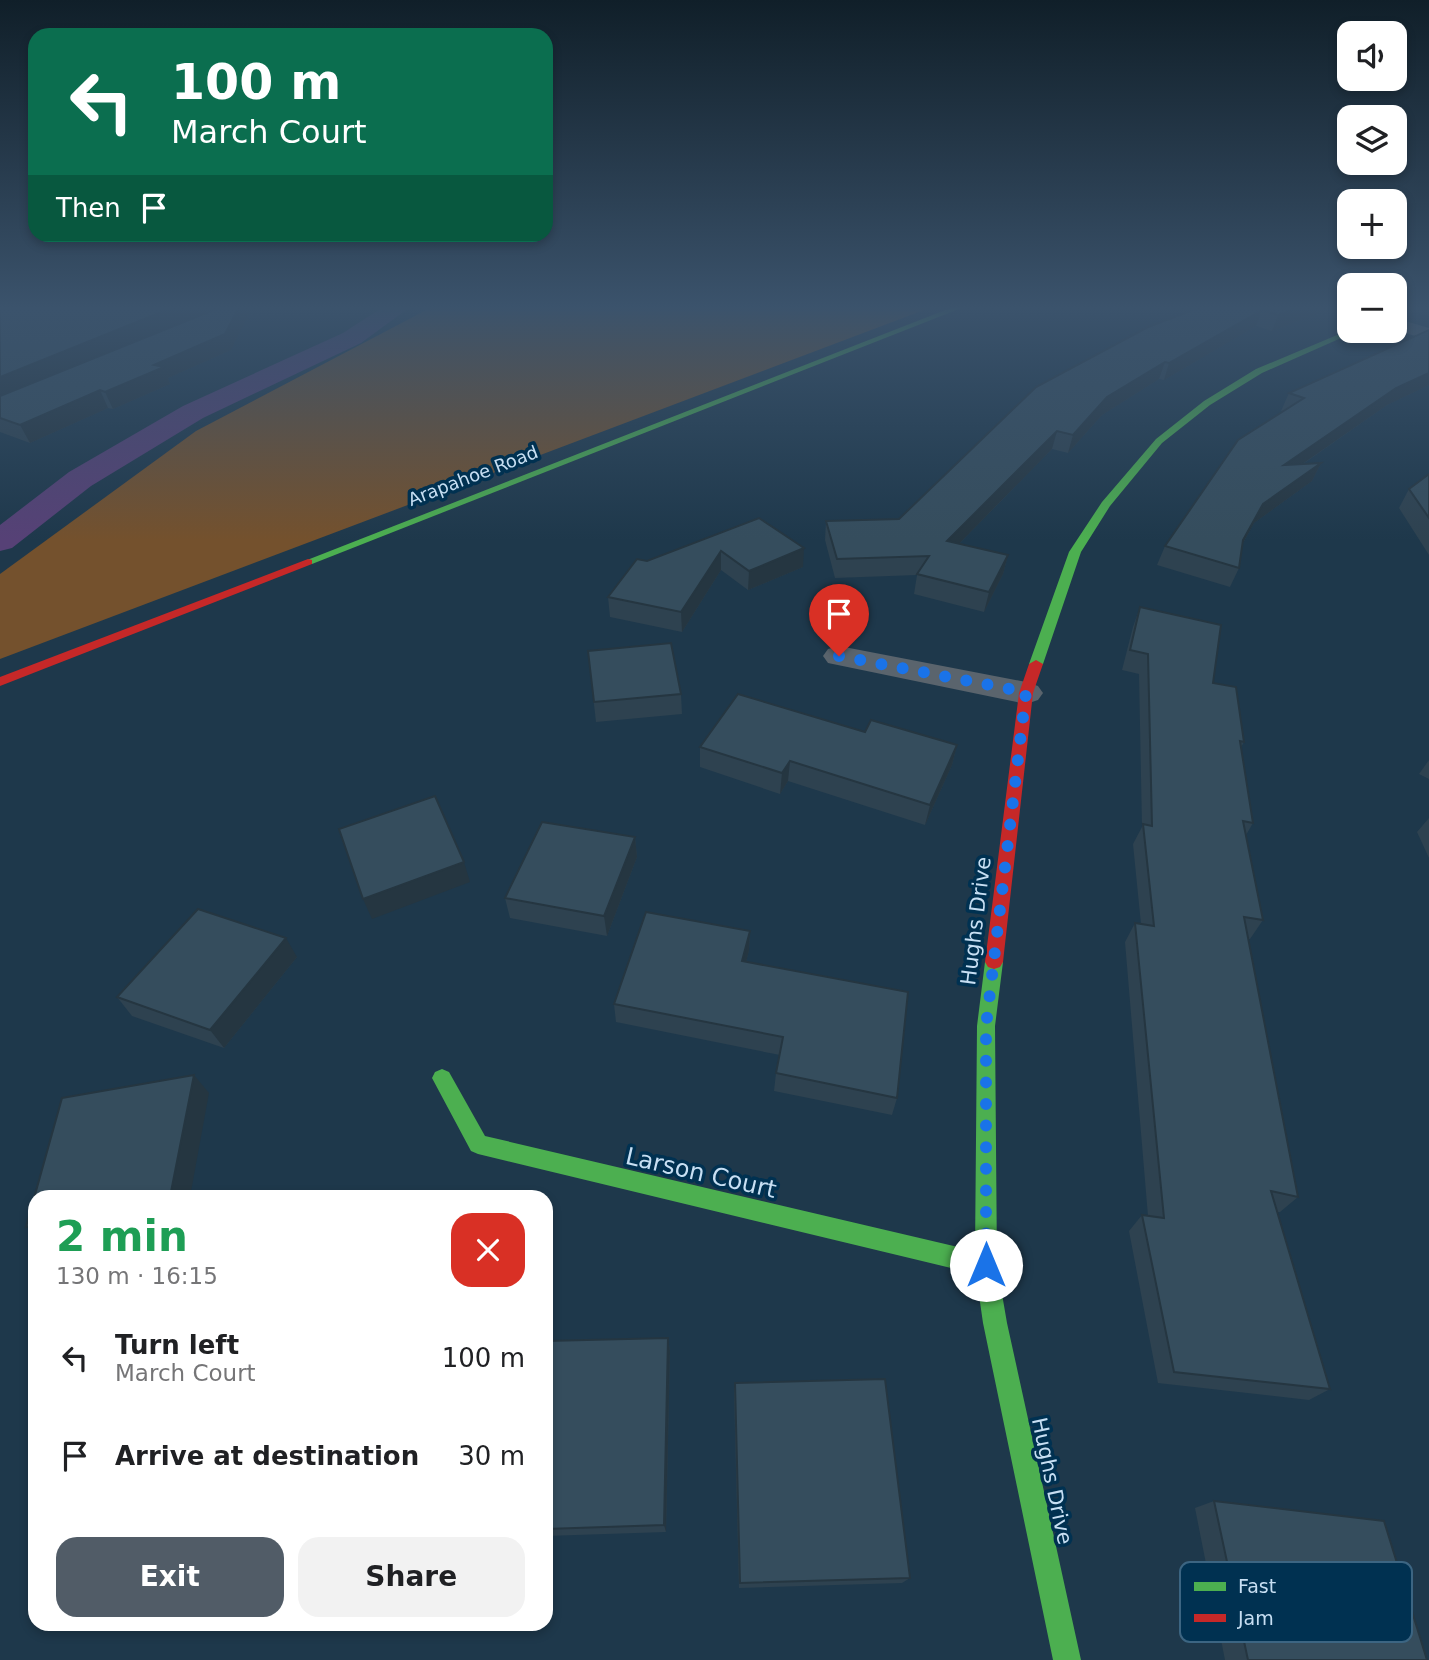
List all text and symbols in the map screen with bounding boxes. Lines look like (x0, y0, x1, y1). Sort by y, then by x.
map controls (1337, 21, 1407, 343)
button: sound (1337, 21, 1407, 91)
text: 100 m (171, 54, 341, 111)
icon: left (56, 56, 147, 147)
button: layers (1337, 105, 1407, 175)
text: March Court (171, 113, 367, 151)
icon: arrive (135, 189, 173, 227)
button: + (1337, 189, 1407, 259)
text: Then (56, 193, 121, 223)
button: − (1337, 273, 1407, 343)
street label: Arapahoe Road (405, 441, 541, 510)
pin (809, 584, 869, 656)
icon: arrive (820, 595, 858, 633)
street label: Hughs Drive (956, 855, 996, 987)
street label: Larson Court (623, 1142, 779, 1204)
text: 2 min (56, 1212, 188, 1261)
button: close (451, 1213, 525, 1287)
position arrow (949, 1228, 1023, 1302)
text: 130 m · 16:15 (56, 1263, 218, 1289)
text: Turn left (115, 1330, 239, 1360)
icon: left (56, 1339, 94, 1377)
text: 100 m (442, 1343, 525, 1373)
text: March Court (115, 1360, 256, 1386)
street label: Hughs Drive (1027, 1415, 1077, 1547)
icon: arrive (56, 1437, 94, 1475)
text: Arrive at destination (115, 1441, 419, 1471)
text: 30 m (458, 1441, 525, 1471)
button: Exit (56, 1537, 284, 1617)
button: Share (298, 1537, 525, 1617)
legend (1180, 1562, 1412, 1642)
text: Fast (1238, 1575, 1276, 1597)
text: Jam (1237, 1607, 1274, 1629)

